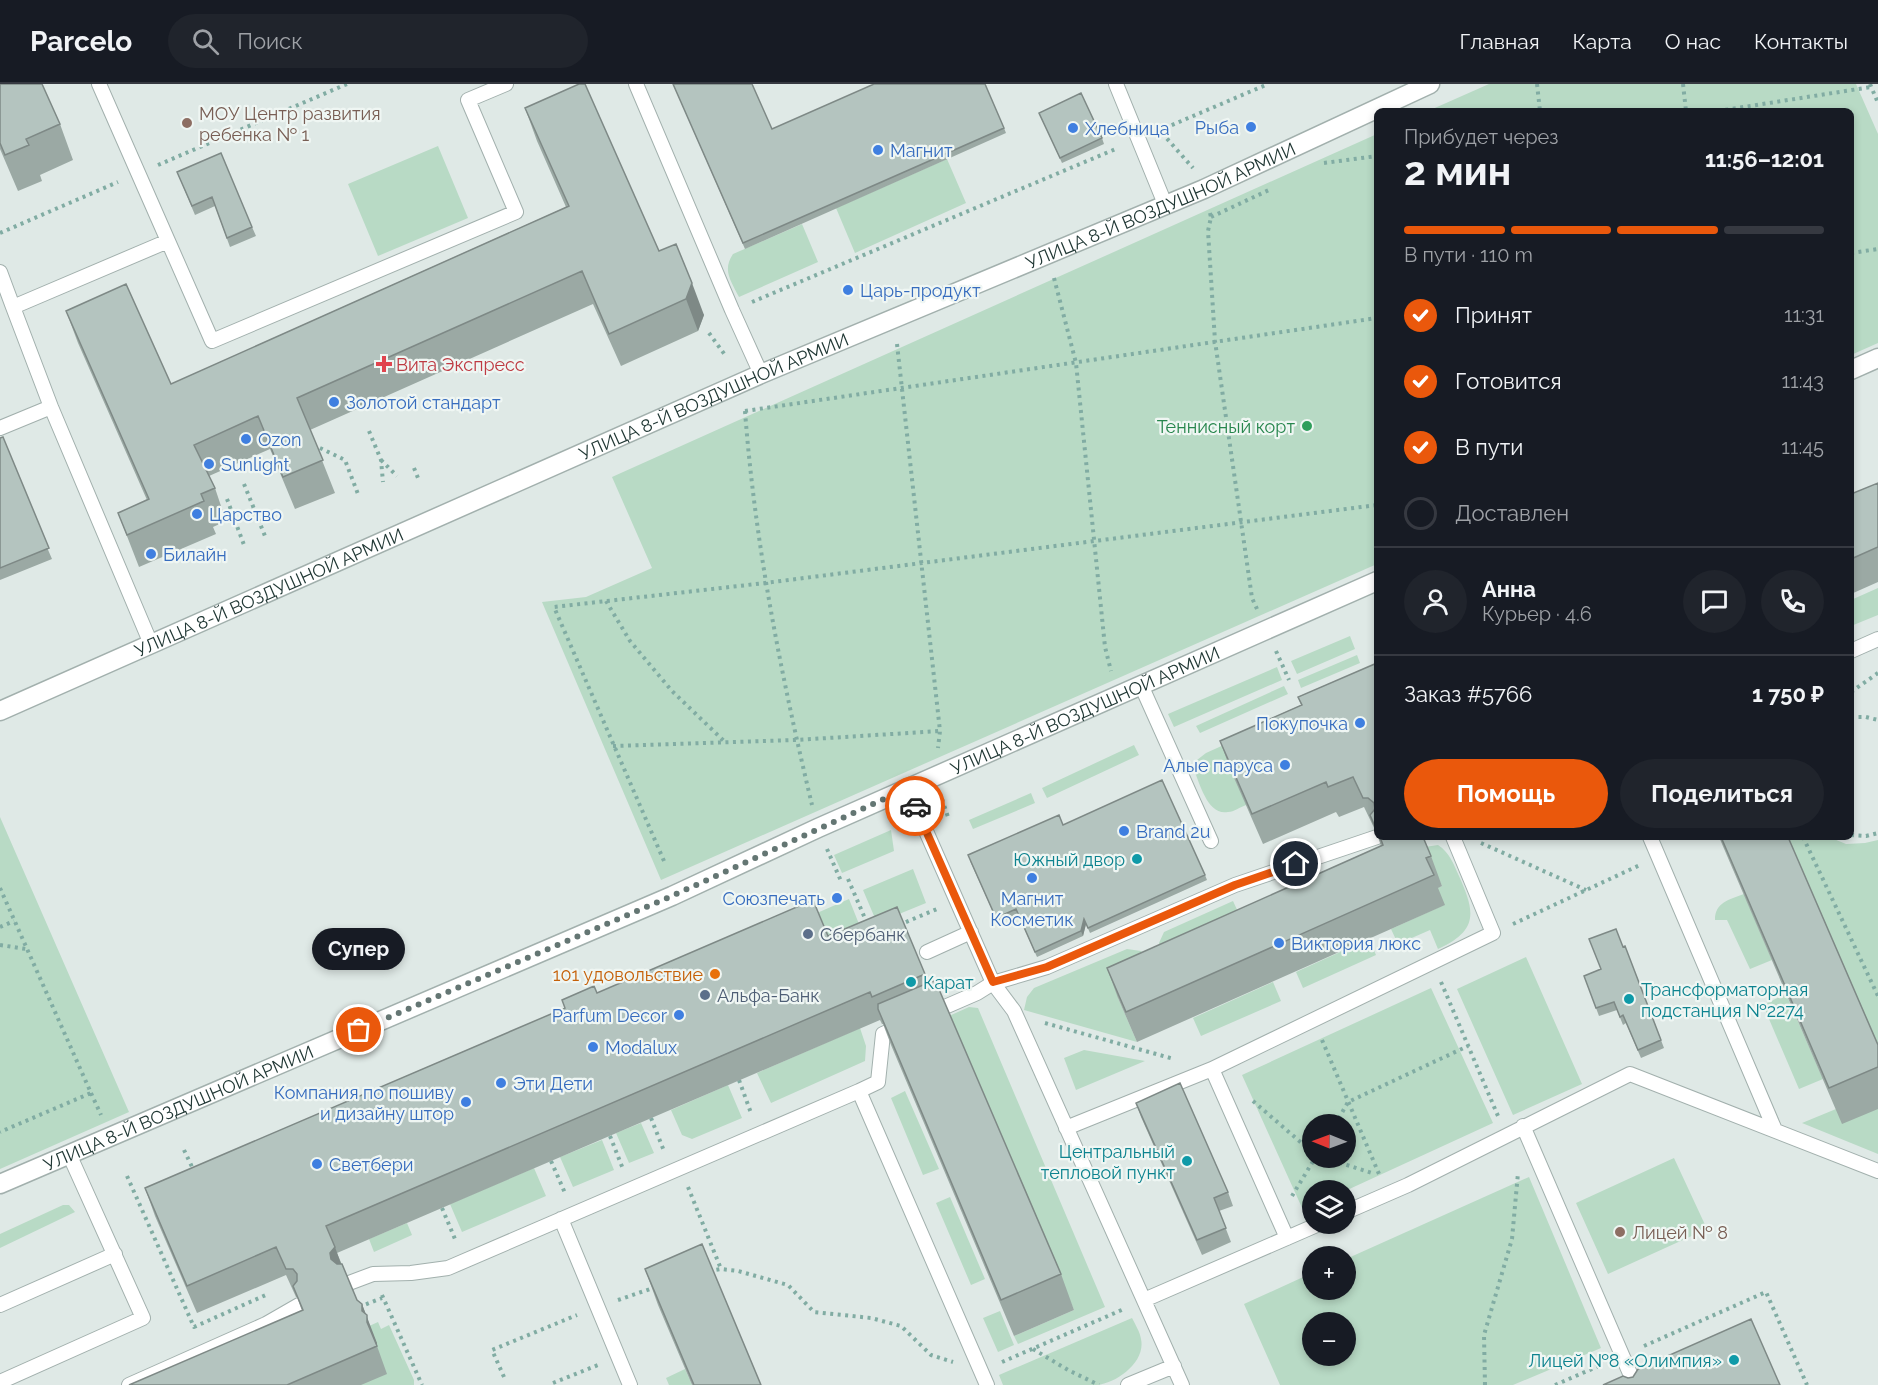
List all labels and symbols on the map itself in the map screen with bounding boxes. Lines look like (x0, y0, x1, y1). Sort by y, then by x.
place label: МОУ Центр развития ребенка № 1 (199, 103, 381, 145)
marker: МОУ Центр развития ребенка № 1 (180, 116, 194, 130)
place label: Рыба (1195, 117, 1239, 138)
place label: Хлебница (1085, 118, 1170, 139)
marker: Рыба (1244, 120, 1258, 134)
marker: Хлебница (1066, 121, 1080, 135)
street label: УЛИЦА 8-Й ВОЗДУШНОЙ АРМИИ (1023, 138, 1299, 273)
place label: Магнит (890, 140, 953, 161)
marker: Магнит (871, 143, 885, 157)
place label: Царь-продукт (860, 280, 981, 301)
marker: Царь-продукт (841, 283, 855, 297)
street label: УЛИЦА 8-Й ВОЗДУШНОЙ АРМИИ (576, 328, 851, 464)
place label: Вита Экспресс (396, 354, 525, 375)
marker: Вита Экспресс (377, 357, 391, 371)
place label: Золотой стандарт (346, 392, 501, 413)
marker: Золотой стандарт (327, 395, 341, 409)
place label: Теннисный корт (1157, 416, 1295, 437)
marker: Теннисный корт (1300, 419, 1314, 433)
place label: Ozon (258, 429, 301, 450)
marker: Ozon (239, 432, 253, 446)
place label: Sunlight (221, 454, 290, 475)
marker: Sunlight (202, 457, 216, 471)
place label: Царство (209, 504, 282, 525)
marker: Царство (190, 507, 204, 521)
street label: УЛИЦА 8-Й ВОЗДУШНОЙ АРМИИ (131, 523, 406, 661)
place label: Билайн (163, 544, 227, 565)
marker: Билайн (144, 547, 158, 561)
street label: УЛИЦА 8-Й ВОЗДУШНОЙ АРМИИ (947, 641, 1223, 779)
place label: Покупочка (1256, 713, 1348, 734)
marker: Покупочка (1353, 716, 1367, 730)
place label: Алые паруса (1163, 755, 1273, 776)
marker: Алые паруса (1278, 758, 1292, 772)
courier (885, 776, 945, 836)
place label: Brand 2u (1136, 821, 1210, 842)
marker: Brand 2u (1117, 824, 1131, 838)
pin (1270, 838, 1321, 889)
place label: Южный двор (1013, 849, 1125, 870)
marker: Южный двор (1130, 852, 1144, 866)
marker: Магнит Косметик (1025, 871, 1039, 885)
place label: Союзпечать (723, 888, 825, 909)
place label: Магнит Косметик (990, 888, 1074, 930)
marker: Союзпечать (830, 891, 844, 905)
place label: Сбербанк (820, 924, 906, 945)
marker: Сбербанк (801, 927, 815, 941)
callout: Супер (312, 928, 406, 970)
place label: Виктория люкс (1291, 933, 1421, 954)
marker: Виктория люкс (1272, 936, 1286, 950)
place label: 101 удовольствие (553, 964, 703, 985)
marker: 101 удовольствие (708, 967, 722, 981)
place label: Карат (923, 972, 974, 993)
marker: Карат (904, 975, 918, 989)
place label: Трансформаторная подстанция №2274 (1641, 979, 1808, 1021)
place label: Альфа-Банк (717, 985, 820, 1006)
marker: Альфа-Банк (698, 988, 712, 1002)
marker: Трансформаторная подстанция №2274 (1622, 992, 1636, 1006)
pin (333, 1004, 384, 1055)
place label: Parfum Decor (552, 1005, 668, 1026)
marker: Parfum Decor (672, 1008, 686, 1022)
place label: Modalux (605, 1037, 677, 1058)
street label: УЛИЦА 8-Й ВОЗДУШНОЙ АРМИИ (40, 1040, 317, 1175)
marker: Modalux (586, 1040, 600, 1054)
place label: Эти Дети (513, 1073, 593, 1094)
marker: Эти Дети (494, 1076, 508, 1090)
place label: Компания по пошиву и дизайну штор (274, 1082, 454, 1124)
marker: Компания по пошиву и дизайну штор (459, 1095, 473, 1109)
north arrow (1302, 1114, 1356, 1168)
place label: Центральный тепловой пункт (1041, 1141, 1175, 1183)
place label: Светбери (329, 1154, 413, 1175)
marker: Центральный тепловой пункт (1180, 1154, 1194, 1168)
marker: Светбери (310, 1157, 324, 1171)
place label: Лицей № 8 (1632, 1222, 1728, 1243)
marker: Лицей № 8 (1613, 1225, 1627, 1239)
place label: Лицей №8 «Олимпия» (1528, 1350, 1722, 1371)
marker: Лицей №8 «Олимпия» (1727, 1353, 1741, 1367)

